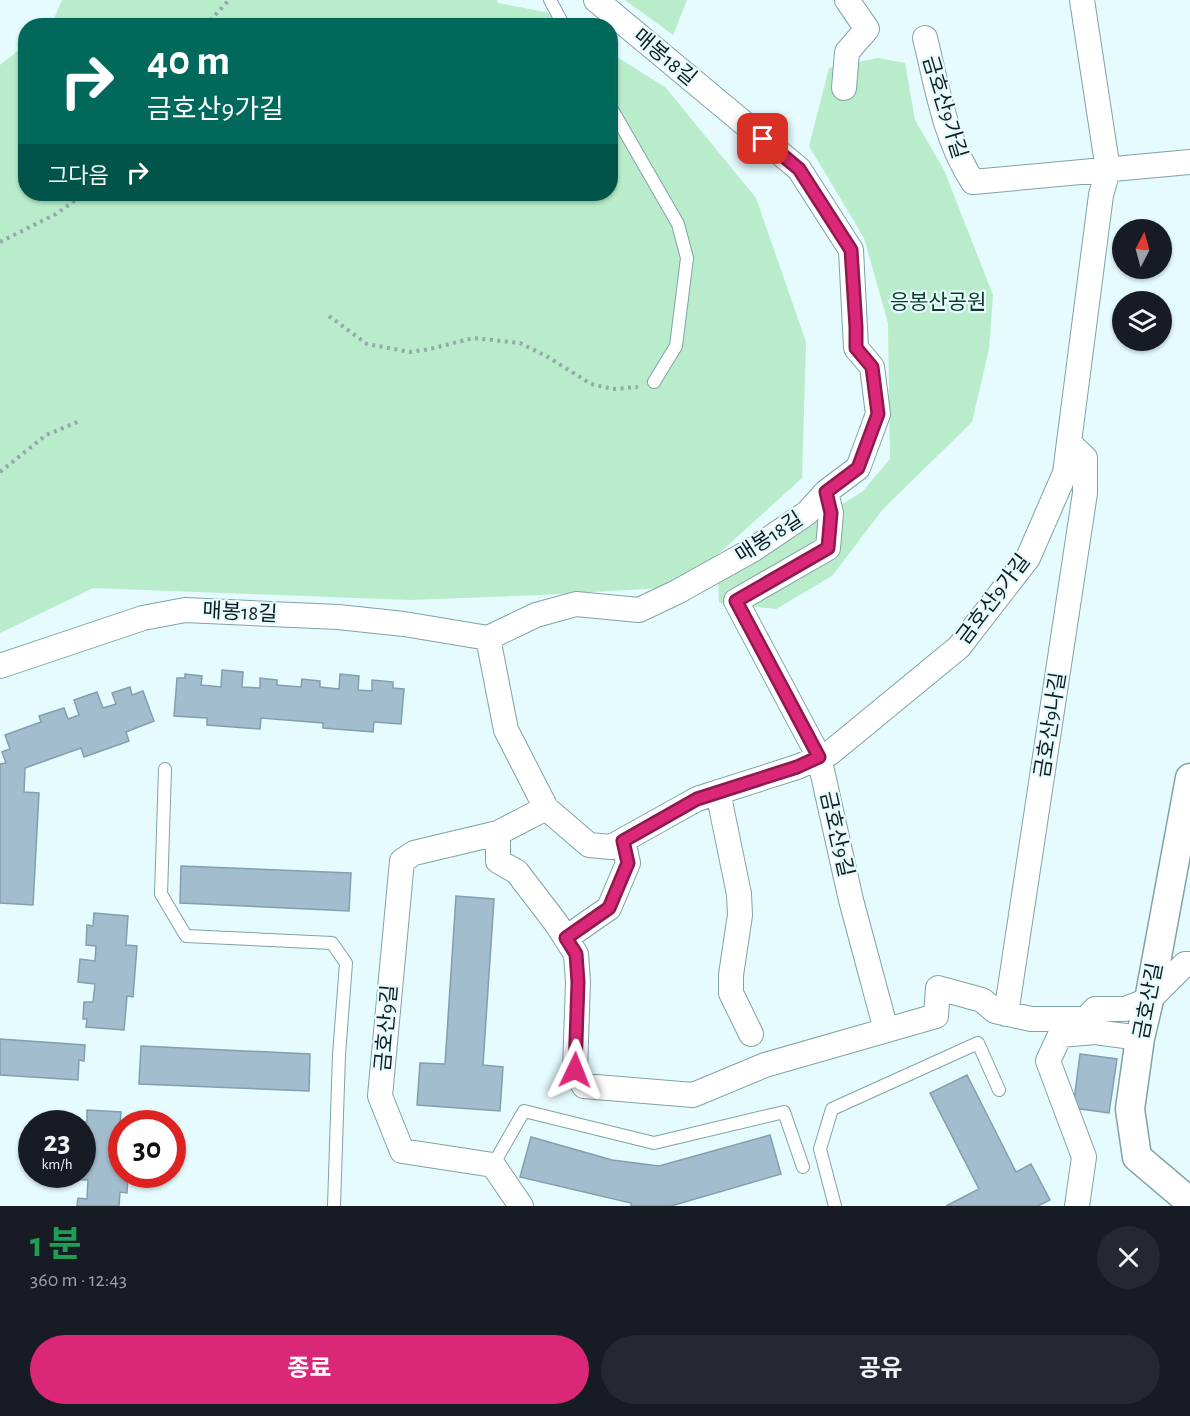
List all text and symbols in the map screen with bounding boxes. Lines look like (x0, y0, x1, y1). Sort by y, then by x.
street label: 매봉18길 (629, 24, 701, 90)
text: 40 m (147, 40, 230, 82)
icon: right (48, 42, 126, 120)
street label: 금호산9가길 (919, 53, 971, 161)
text: 금호산9가길 (147, 96, 284, 123)
pin (737, 113, 788, 164)
icon: arrive (746, 122, 779, 155)
icon: right (121, 156, 154, 189)
text: 그다음 (48, 165, 109, 187)
north arrow (1112, 219, 1172, 279)
map controls (1112, 219, 1172, 351)
park label: 응봉산공원 (890, 291, 986, 313)
button: layers (1112, 291, 1172, 351)
street label: 매봉18길 (731, 507, 807, 567)
street label: 금호산9가길 (952, 550, 1034, 648)
street label: 매봉18길 (202, 599, 278, 625)
street label: 금호산9나길 (1031, 671, 1069, 779)
street label: 금호산9길 (816, 789, 858, 879)
street label: 금호산길 (1130, 961, 1166, 1041)
street label: 금호산9길 (371, 984, 401, 1072)
position arrow (543, 1038, 607, 1102)
speed limit sign: 30 (108, 1110, 186, 1188)
text: 23 (43, 1127, 71, 1157)
text: km/h (42, 1157, 72, 1172)
button: close (1097, 1226, 1160, 1289)
text: 1 분 (30, 1227, 82, 1263)
text: 360 m · 12:43 (30, 1270, 127, 1290)
button: 종료 (30, 1335, 589, 1404)
button: 공유 (601, 1335, 1160, 1404)

